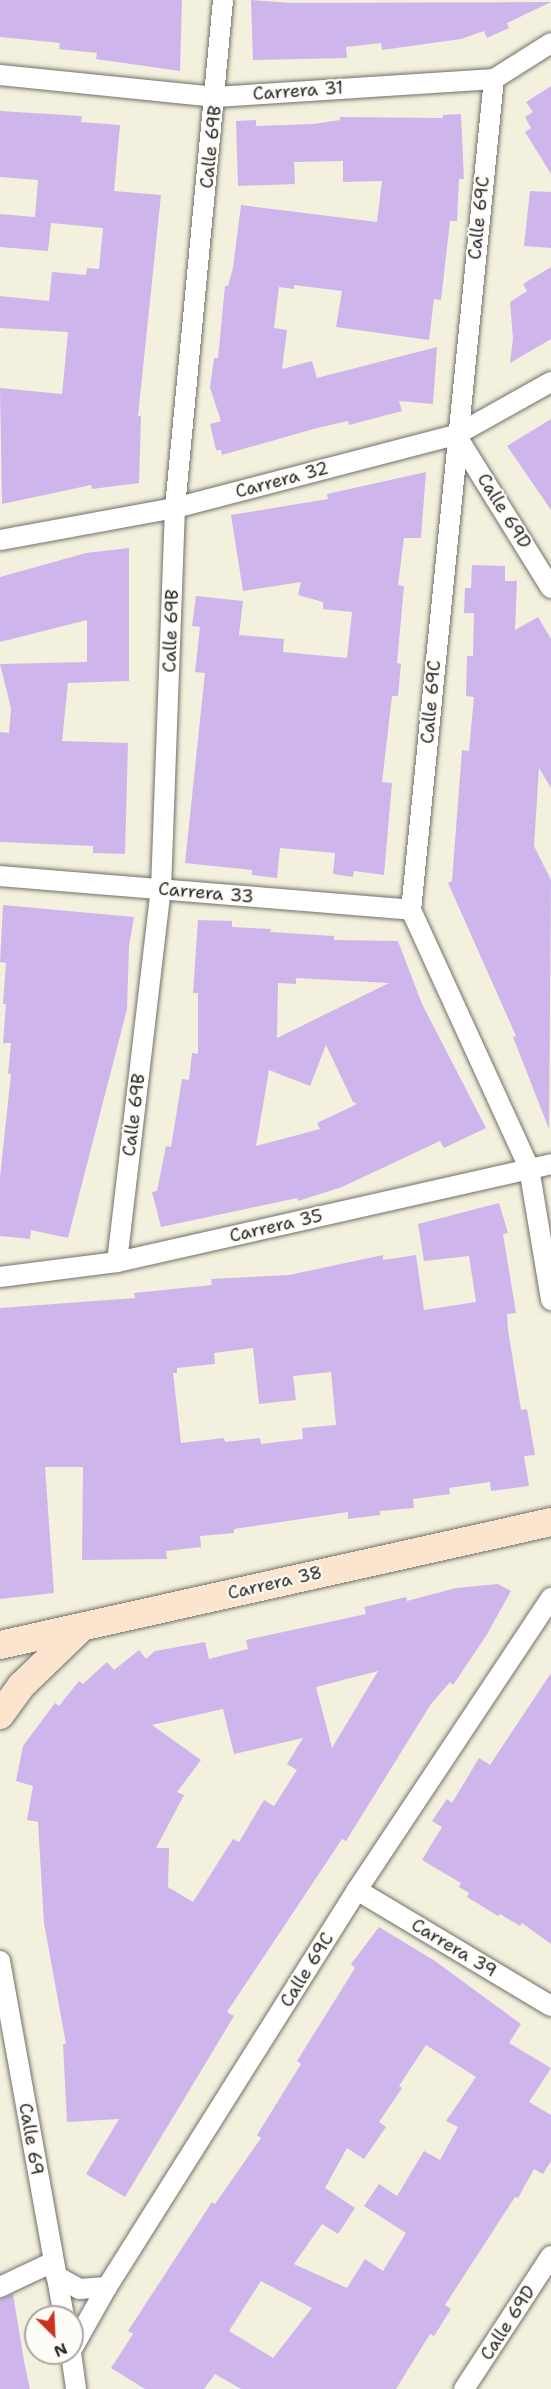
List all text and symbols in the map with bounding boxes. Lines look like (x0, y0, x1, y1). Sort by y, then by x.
street label: Carrera 31 (252, 77, 344, 105)
street label: Calle 69B (196, 104, 226, 190)
street label: Calle 69C (464, 175, 494, 261)
street label: Carrera 32 (233, 457, 331, 503)
street label: Calle 69D (472, 469, 536, 553)
street label: Calle 69B (159, 589, 183, 673)
street label: Calle 69C (417, 659, 445, 745)
street label: Carrera 33 (157, 878, 255, 908)
street label: Calle 69B (118, 1072, 150, 1158)
street label: Carrera 35 (227, 1205, 325, 1247)
street label: Carrera 38 (226, 1562, 324, 1604)
street label: Carrera 39 (407, 1914, 501, 1982)
street label: Calle 69C (276, 1929, 338, 2011)
street label: Calle 69 (14, 2101, 48, 2177)
street label: Calle 69D (476, 2282, 540, 2364)
north arrow (24, 2305, 84, 2365)
text: N (51, 2338, 71, 2362)

